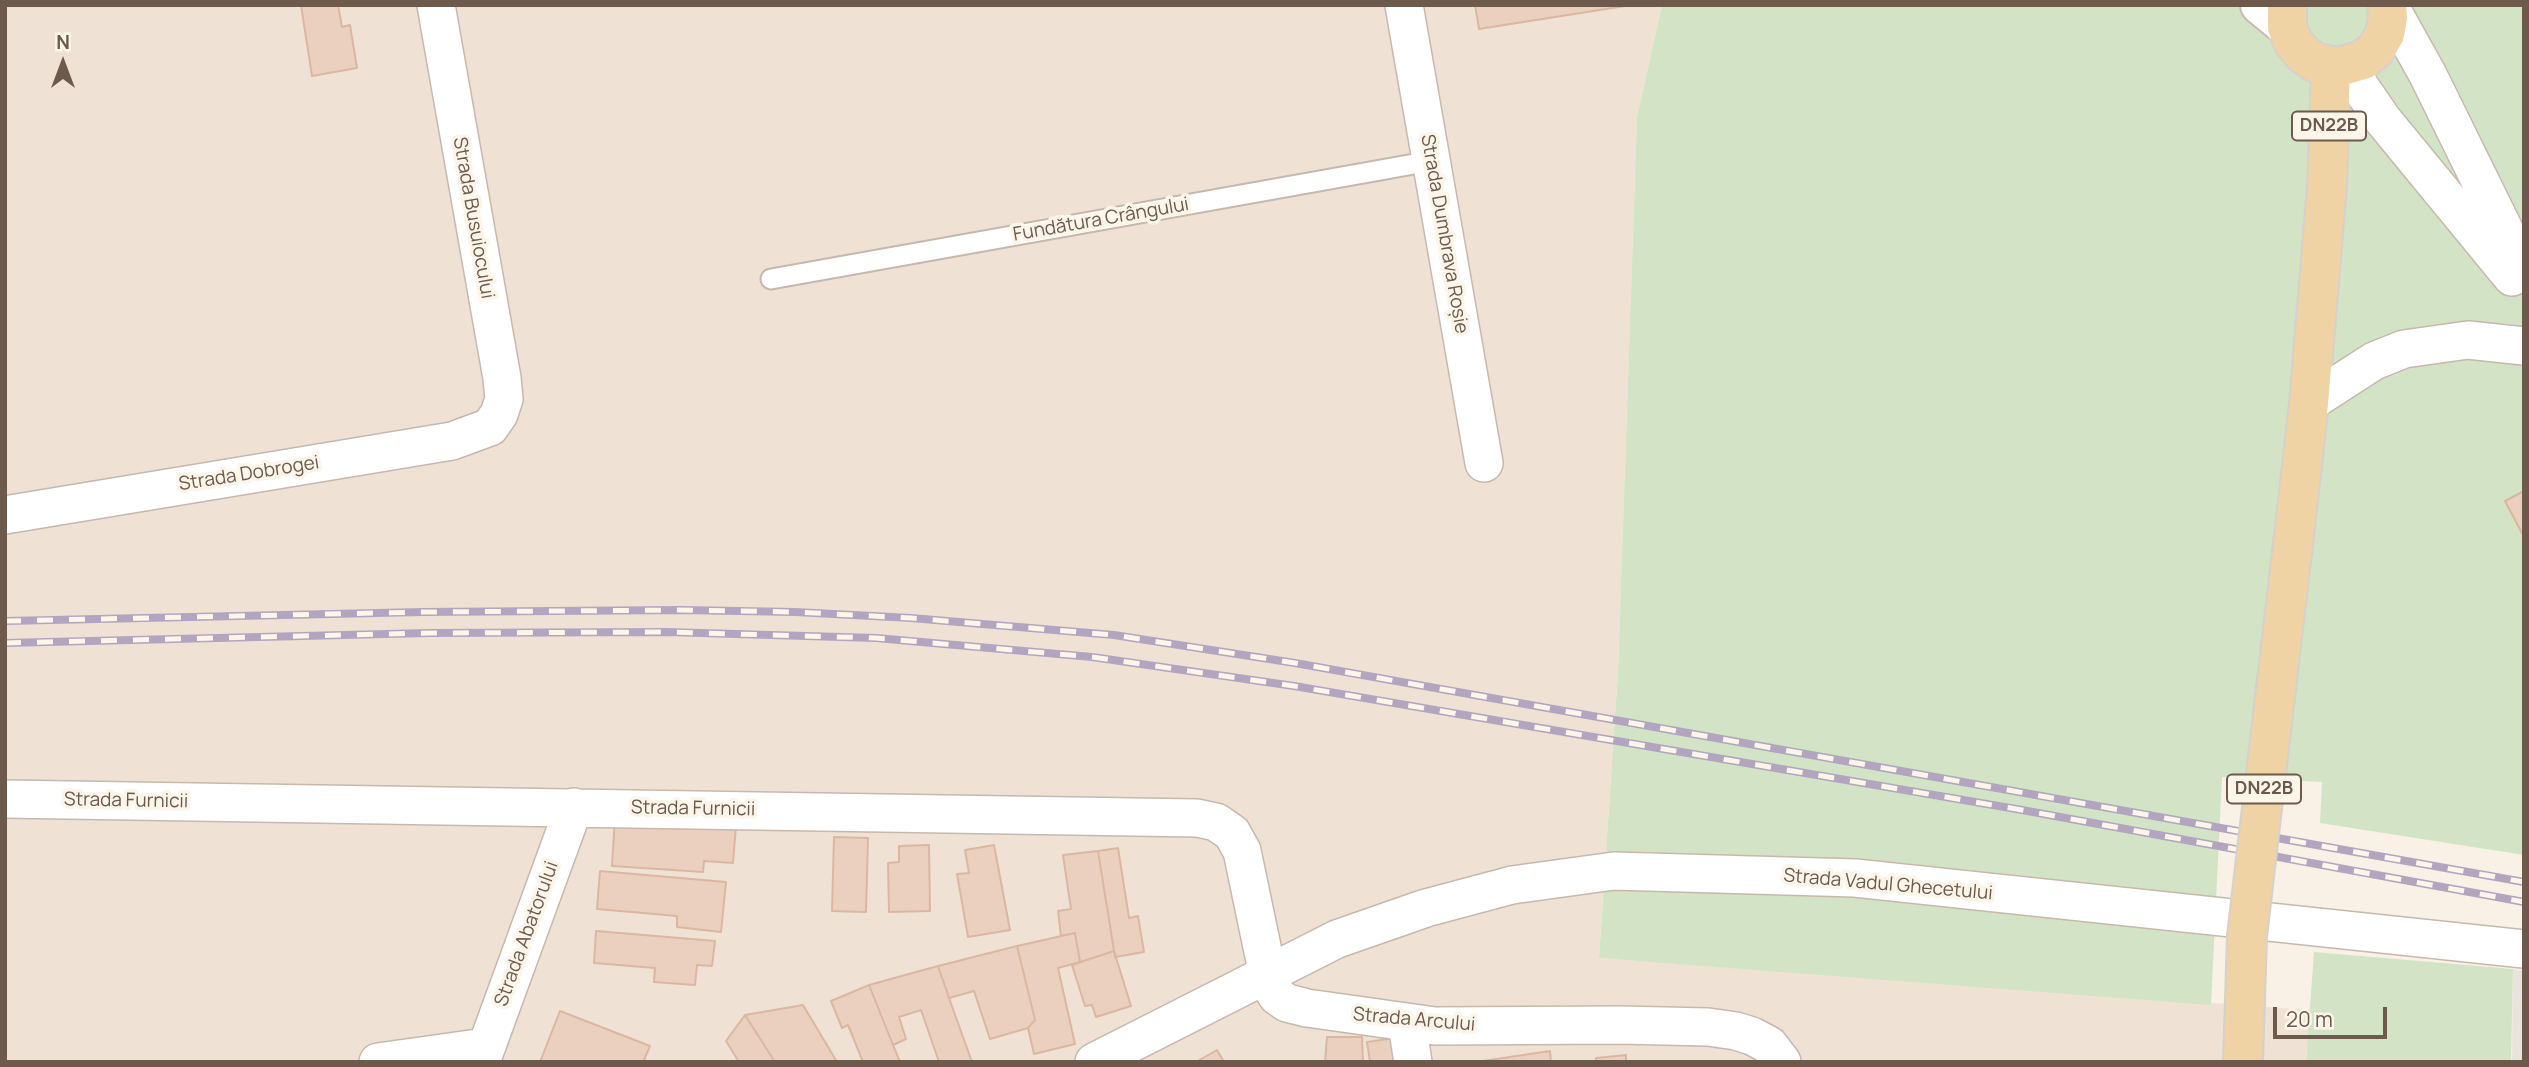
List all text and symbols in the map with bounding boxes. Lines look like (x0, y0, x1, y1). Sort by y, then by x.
north arrow (28, 28, 98, 98)
text: N (56, 29, 70, 55)
road number: DN22B (2292, 112, 2366, 140)
street label: Strada Dumbrava Roșie (1415, 133, 1473, 335)
street label: Strada Busuiocului (448, 135, 498, 301)
street label: Fundătura Crângului (1011, 193, 1191, 247)
street label: Strada Dobrogei (177, 452, 321, 496)
road number: DN22B (2227, 774, 2301, 804)
street label: Strada Furnicii (64, 789, 188, 813)
street label: Strada Furnicii (631, 797, 755, 821)
street label: Strada Abatorului (490, 858, 564, 1010)
street label: Strada Vadul Ghecetului (1782, 864, 1994, 906)
scale bar (2277, 993, 2391, 1038)
street label: Strada Arcului (1352, 1003, 1476, 1037)
text: 20 m (2286, 1005, 2333, 1033)

